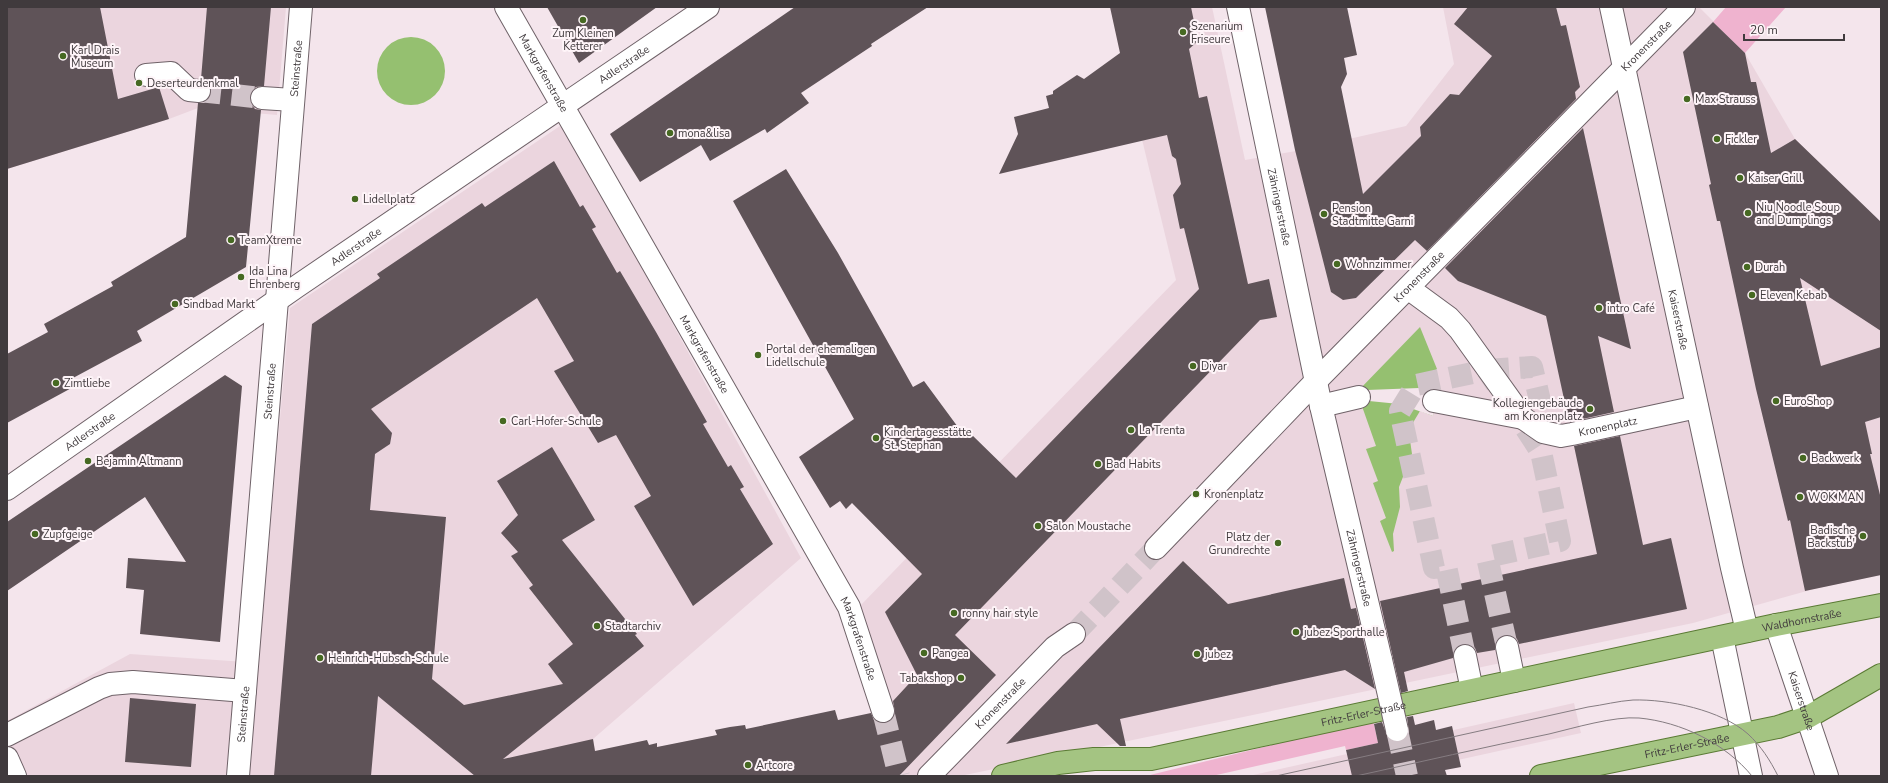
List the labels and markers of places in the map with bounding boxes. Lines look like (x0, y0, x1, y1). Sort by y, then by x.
marker: Zum Kleinen Ketterer (578, 15, 588, 25)
place label: Szenarium Friseure (1191, 19, 1243, 47)
place label: Zum Kleinen Ketterer (552, 26, 614, 54)
marker: Szenarium Friseure (1178, 27, 1188, 37)
place label: Karl Drais Museum (71, 43, 119, 71)
marker: Karl Drais Museum (58, 51, 68, 61)
place label: Deserteurdenkmal (147, 76, 239, 91)
marker: Deserteurdenkmal (134, 78, 144, 88)
place label: Max Strauss (1695, 92, 1756, 107)
marker: Max Strauss (1682, 94, 1692, 104)
place label: mona&lisa (678, 126, 730, 141)
marker: mona&lisa (665, 128, 675, 138)
place label: Fickler (1725, 132, 1757, 147)
marker: Fickler (1712, 134, 1722, 144)
place label: Kaiser Grill (1748, 171, 1803, 186)
marker: Kaiser Grill (1735, 173, 1745, 183)
place label: Lidellplatz (363, 192, 415, 207)
marker: Lidellplatz (350, 194, 360, 204)
place label: Niu Noodle Soup and Dumplings (1756, 200, 1840, 228)
place label: Pension Stadtmitte Garni (1332, 201, 1413, 229)
marker: Niu Noodle Soup and Dumplings (1743, 208, 1753, 218)
marker: Pension Stadtmitte Garni (1319, 209, 1329, 219)
place label: TeamXtreme (239, 233, 302, 248)
marker: TeamXtreme (226, 235, 236, 245)
place label: Wohnzimmer (1345, 257, 1411, 272)
marker: Wohnzimmer (1332, 259, 1342, 269)
place label: Durah (1755, 260, 1785, 275)
marker: Durah (1742, 262, 1752, 272)
place label: Ida Lina Ehrenberg (249, 264, 300, 292)
marker: Ida Lina Ehrenberg (236, 272, 246, 282)
place label: Eleven Kebab (1760, 288, 1827, 303)
marker: Eleven Kebab (1747, 290, 1757, 300)
place label: Sindbad Markt (183, 297, 255, 312)
marker: Sindbad Markt (170, 299, 180, 309)
place label: intro Café (1607, 301, 1655, 316)
marker: intro Café (1594, 303, 1604, 313)
place label: Portal der ehemaligen Lidellschule (766, 342, 875, 370)
marker: Portal der ehemaligen Lidellschule (753, 350, 763, 360)
place label: Diyar (1201, 359, 1227, 374)
marker: Diyar (1188, 361, 1198, 371)
place label: Zimtliebe (64, 376, 110, 391)
marker: Zimtliebe (51, 378, 61, 388)
place label: EuroShop (1784, 394, 1832, 409)
place label: Kollegiengebäude am Kronenplatz (1493, 396, 1582, 424)
marker: EuroShop (1771, 396, 1781, 406)
marker: Kollegiengebäude am Kronenplatz (1585, 404, 1595, 414)
place label: Carl-Hofer-Schule (511, 414, 601, 429)
marker: Carl-Hofer-Schule (498, 416, 508, 426)
place label: La Trenta (1139, 423, 1185, 438)
place label: Kindertagesstätte St. Stephan (884, 425, 972, 453)
marker: La Trenta (1126, 425, 1136, 435)
marker: Kindertagesstätte St. Stephan (871, 433, 881, 443)
place label: Backwerk (1811, 451, 1860, 466)
marker: Backwerk (1798, 453, 1808, 463)
place label: Bejamin Altmann (96, 454, 182, 469)
marker: Bejamin Altmann (83, 456, 93, 466)
place label: Bad Habits (1106, 457, 1161, 472)
marker: Bad Habits (1093, 459, 1103, 469)
place label: Kronenplatz (1204, 487, 1264, 502)
marker: Kronenplatz (1191, 489, 1201, 499)
place label: WOK MAN (1808, 490, 1864, 505)
marker: WOK MAN (1795, 492, 1805, 502)
place label: Salon Moustache (1046, 519, 1131, 534)
marker: Salon Moustache (1033, 521, 1043, 531)
place label: Badische Backstub' (1807, 523, 1855, 551)
place label: Zupfgeige (43, 527, 93, 542)
marker: Zupfgeige (30, 529, 40, 539)
place label: Platz der Grundrechte (1209, 530, 1270, 558)
marker: Badische Backstub' (1858, 531, 1868, 541)
marker: Platz der Grundrechte (1273, 538, 1283, 548)
place label: ronny hair style (962, 606, 1038, 621)
marker: ronny hair style (949, 608, 959, 618)
place label: Stadtarchiv (605, 619, 661, 634)
marker: Stadtarchiv (592, 621, 602, 631)
place label: jubez Sporthalle (1303, 625, 1385, 640)
marker: jubez Sporthalle (1291, 627, 1301, 637)
place label: Pangea (932, 646, 969, 661)
place label: jubez (1204, 647, 1231, 662)
marker: Pangea (919, 648, 929, 658)
marker: jubez (1192, 649, 1202, 659)
place label: Heinrich-Hübsch-Schule (328, 651, 449, 666)
marker: Heinrich-Hübsch-Schule (315, 653, 325, 663)
place label: Tabakshop (900, 671, 953, 686)
marker: Tabakshop (956, 673, 966, 683)
place label: Artcore (756, 758, 793, 773)
marker: Artcore (743, 760, 753, 770)

